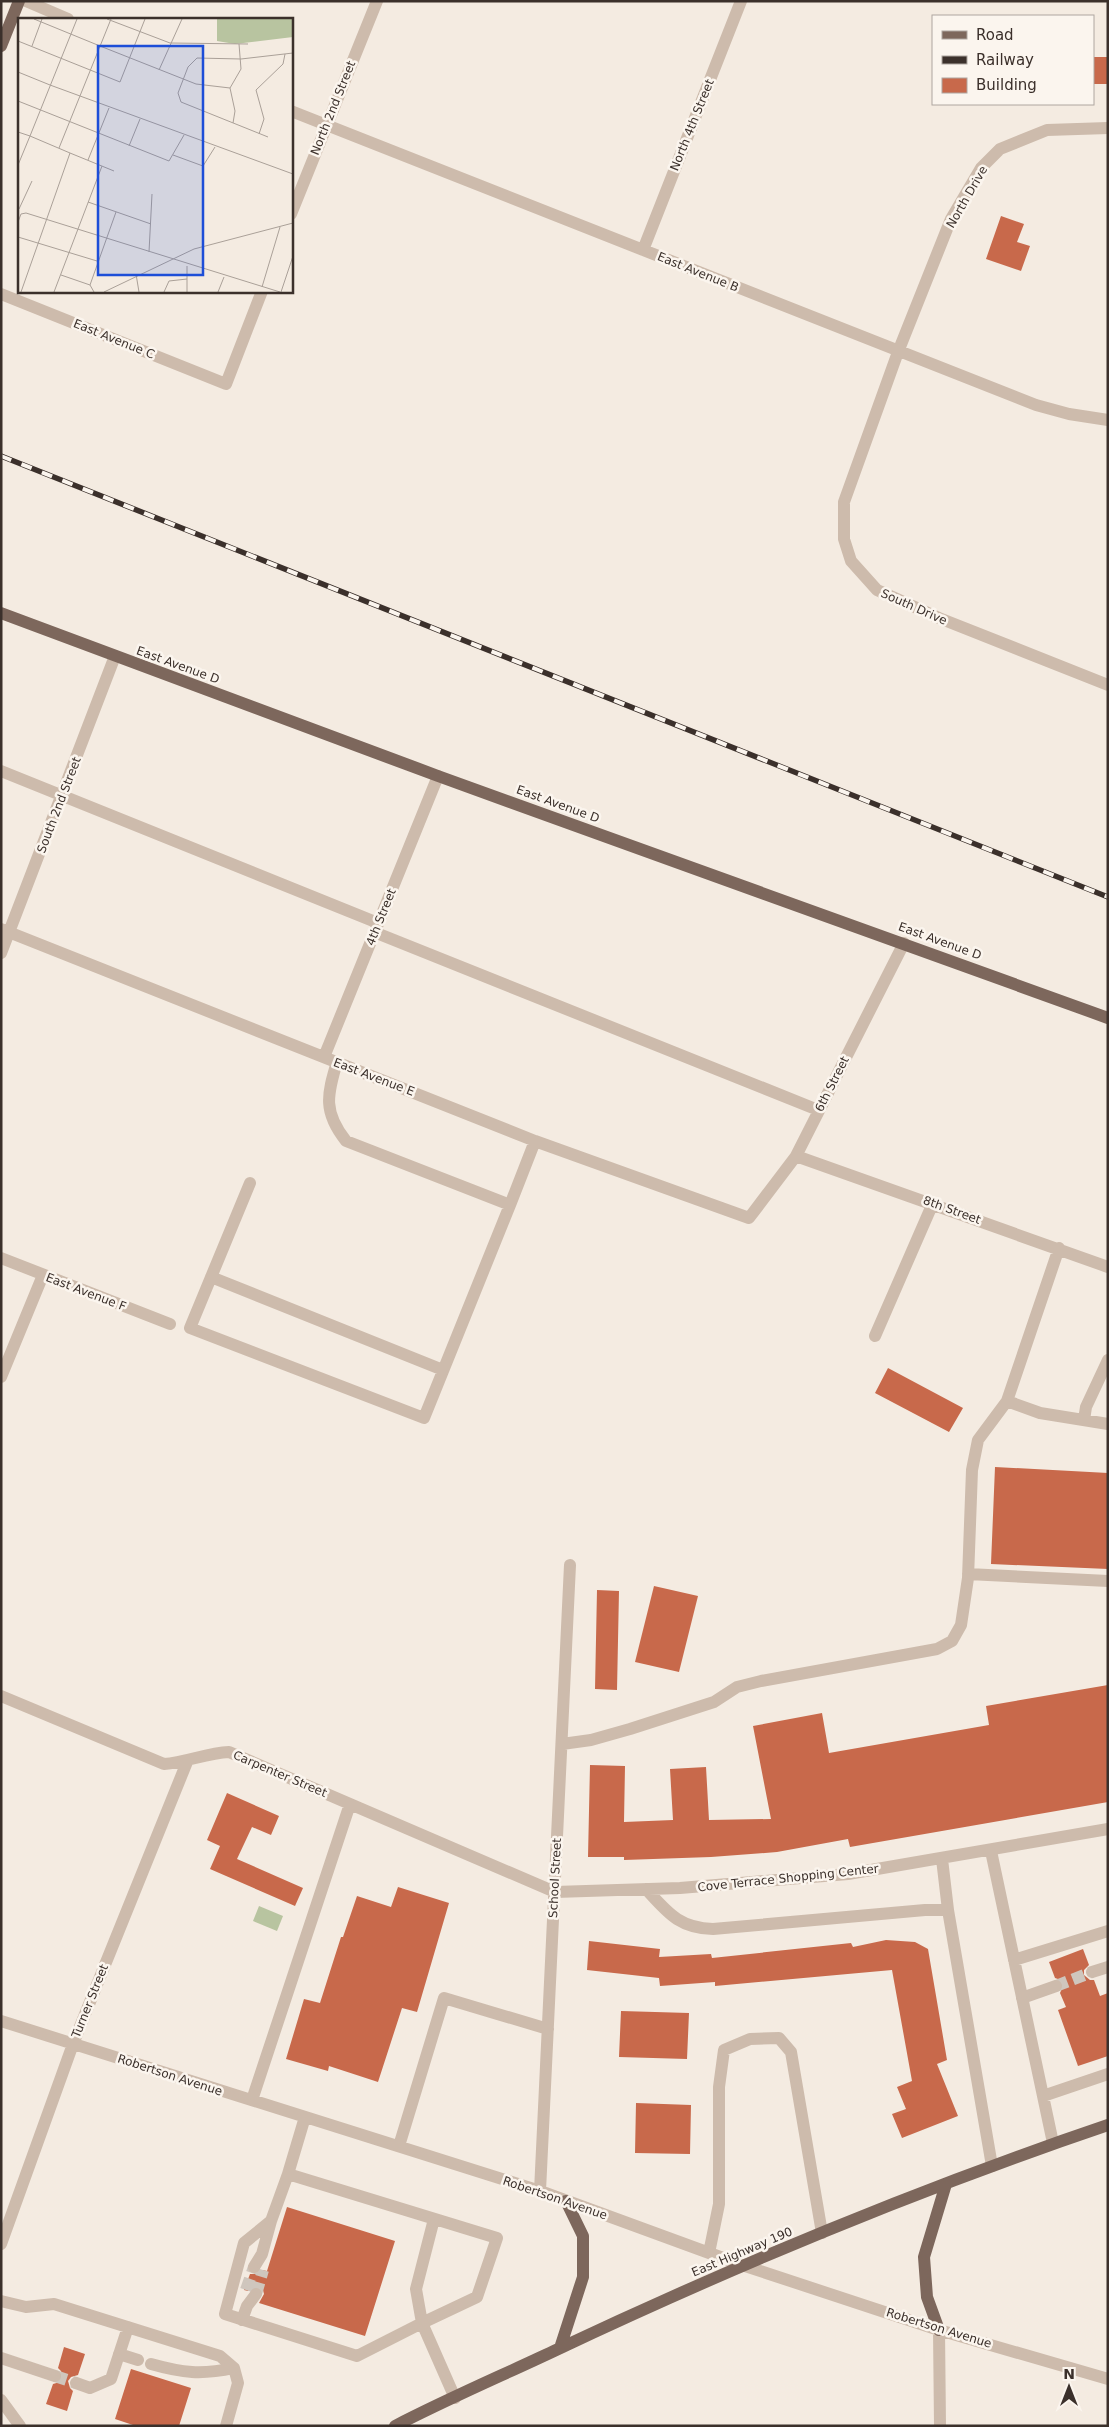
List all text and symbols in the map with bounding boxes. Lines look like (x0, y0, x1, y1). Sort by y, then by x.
legend (932, 15, 1094, 105)
inset map (18, 18, 292, 292)
text: Road (976, 26, 1014, 44)
text: Railway (976, 51, 1034, 69)
street label: North 2nd Street (308, 59, 358, 157)
text: Building (976, 76, 1037, 94)
street label: North 4th Street (667, 77, 717, 173)
street label: North Drive (944, 163, 990, 231)
street label: East Avenue B (655, 249, 741, 295)
street label: East Avenue C (71, 316, 157, 362)
street label: South Drive (879, 586, 949, 628)
street label: East Avenue D (135, 643, 221, 687)
street label: South 2nd Street (34, 755, 84, 855)
street label: East Avenue D (515, 782, 601, 826)
street label: 4th Street (363, 886, 399, 948)
street label: East Avenue D (897, 919, 983, 963)
street label: 6th Street (812, 1054, 852, 1114)
street label: East Avenue E (331, 1055, 417, 1099)
street label: 8th Street (921, 1193, 983, 1227)
street label: East Avenue F (44, 1270, 128, 1314)
street label: Carpenter Street (231, 1748, 329, 1800)
street label: School Street (546, 1837, 564, 1918)
street label: Cove Terrace Shopping Center (697, 1862, 879, 1894)
street label: Turner Street (69, 1962, 111, 2041)
street label: Robertson Avenue (116, 2051, 224, 2099)
street label: Robertson Avenue (501, 2174, 609, 2222)
street label: East Highway 190 (689, 2224, 795, 2280)
street label: Robertson Avenue (885, 2305, 993, 2351)
north arrow (1044, 2362, 1094, 2412)
text: N (1063, 2366, 1075, 2382)

